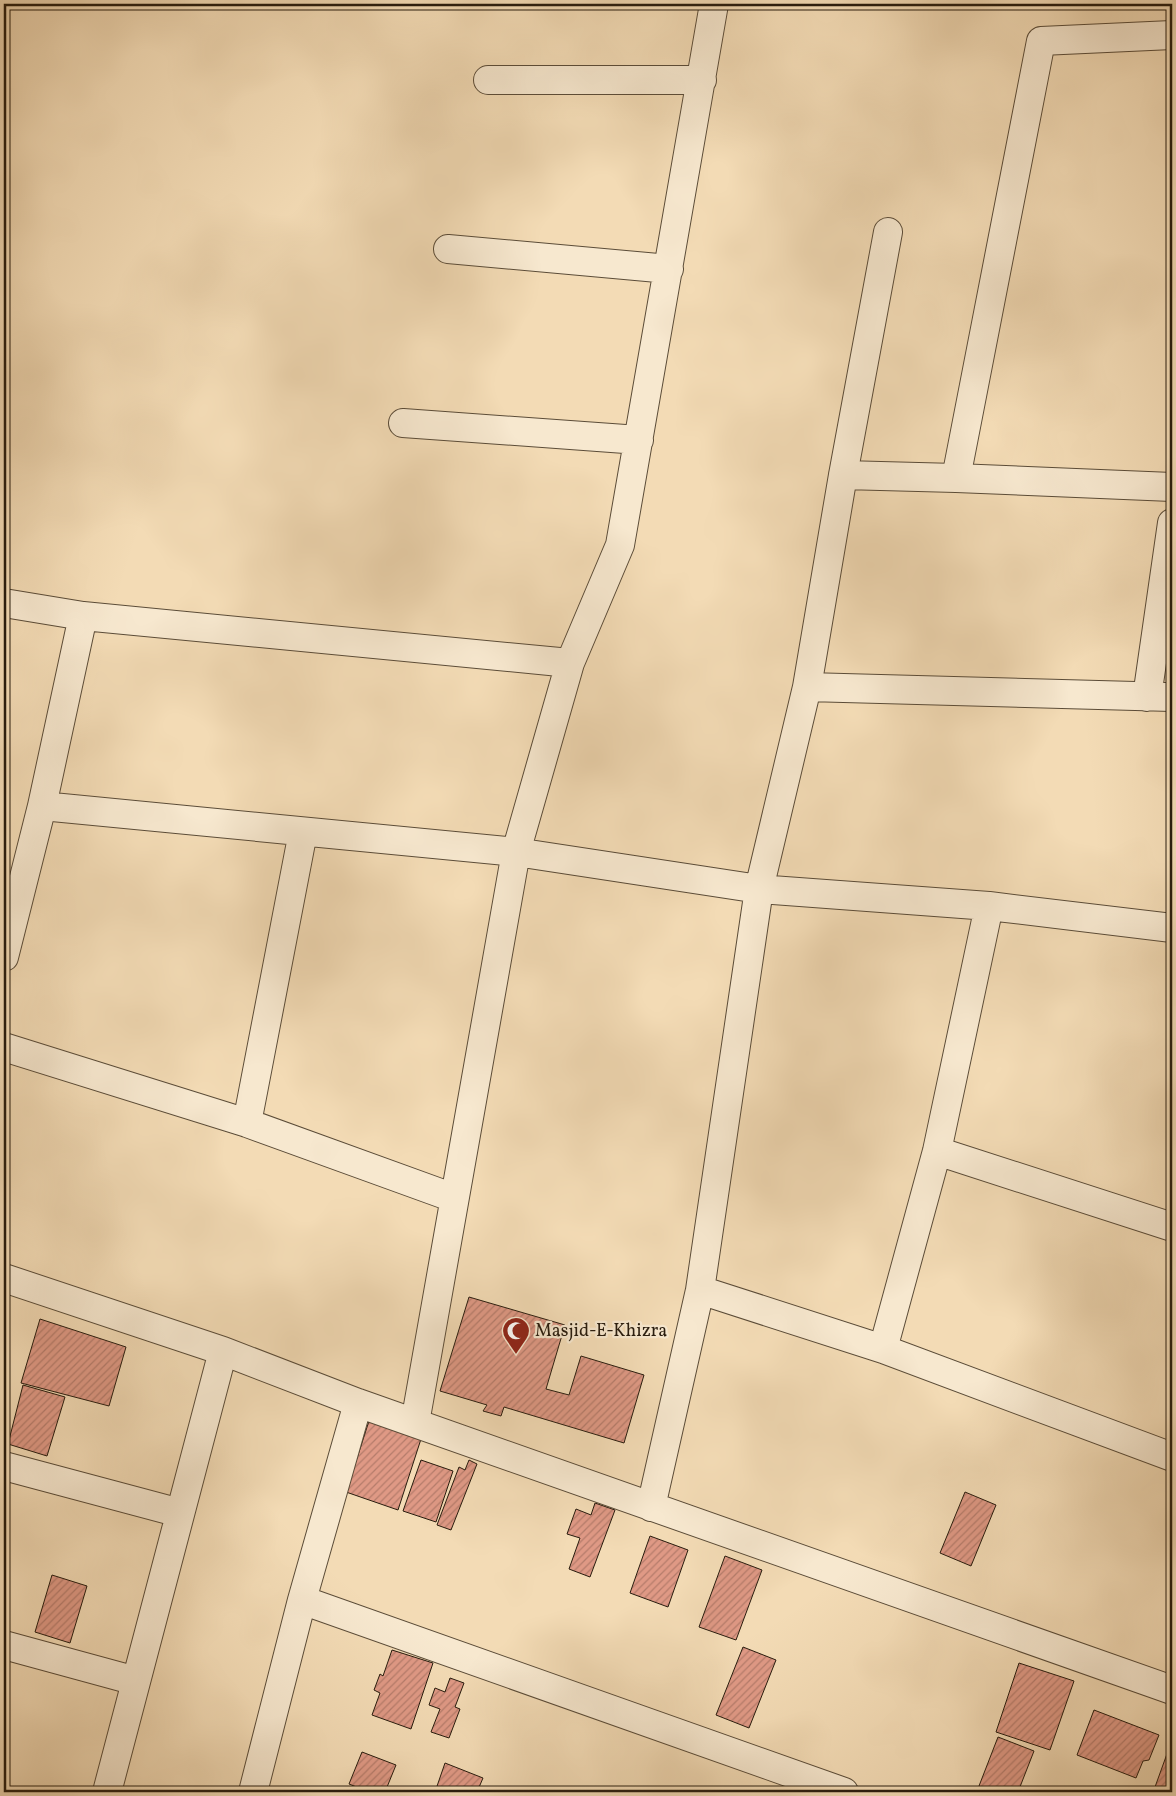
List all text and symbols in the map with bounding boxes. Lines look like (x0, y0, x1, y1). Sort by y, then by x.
mosque icon: Masjid-E-Khizra (501, 1316, 531, 1355)
place label: Masjid-E-Khizra (535, 1319, 667, 1344)

